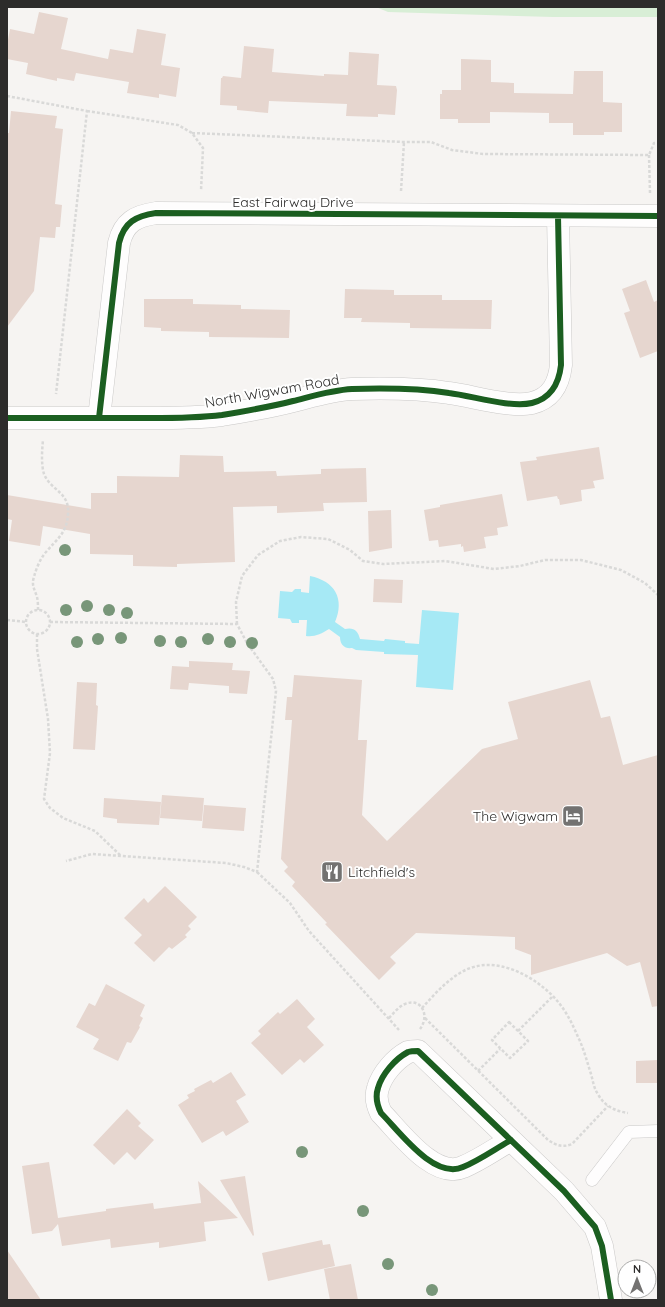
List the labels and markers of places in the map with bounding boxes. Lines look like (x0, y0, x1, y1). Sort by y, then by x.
hotel icon: The Wigwam (560, 803, 586, 829)
place label: The Wigwam (473, 807, 558, 825)
restaurant icon: Litchfield's (319, 859, 345, 885)
place label: Litchfield's (348, 863, 415, 881)

